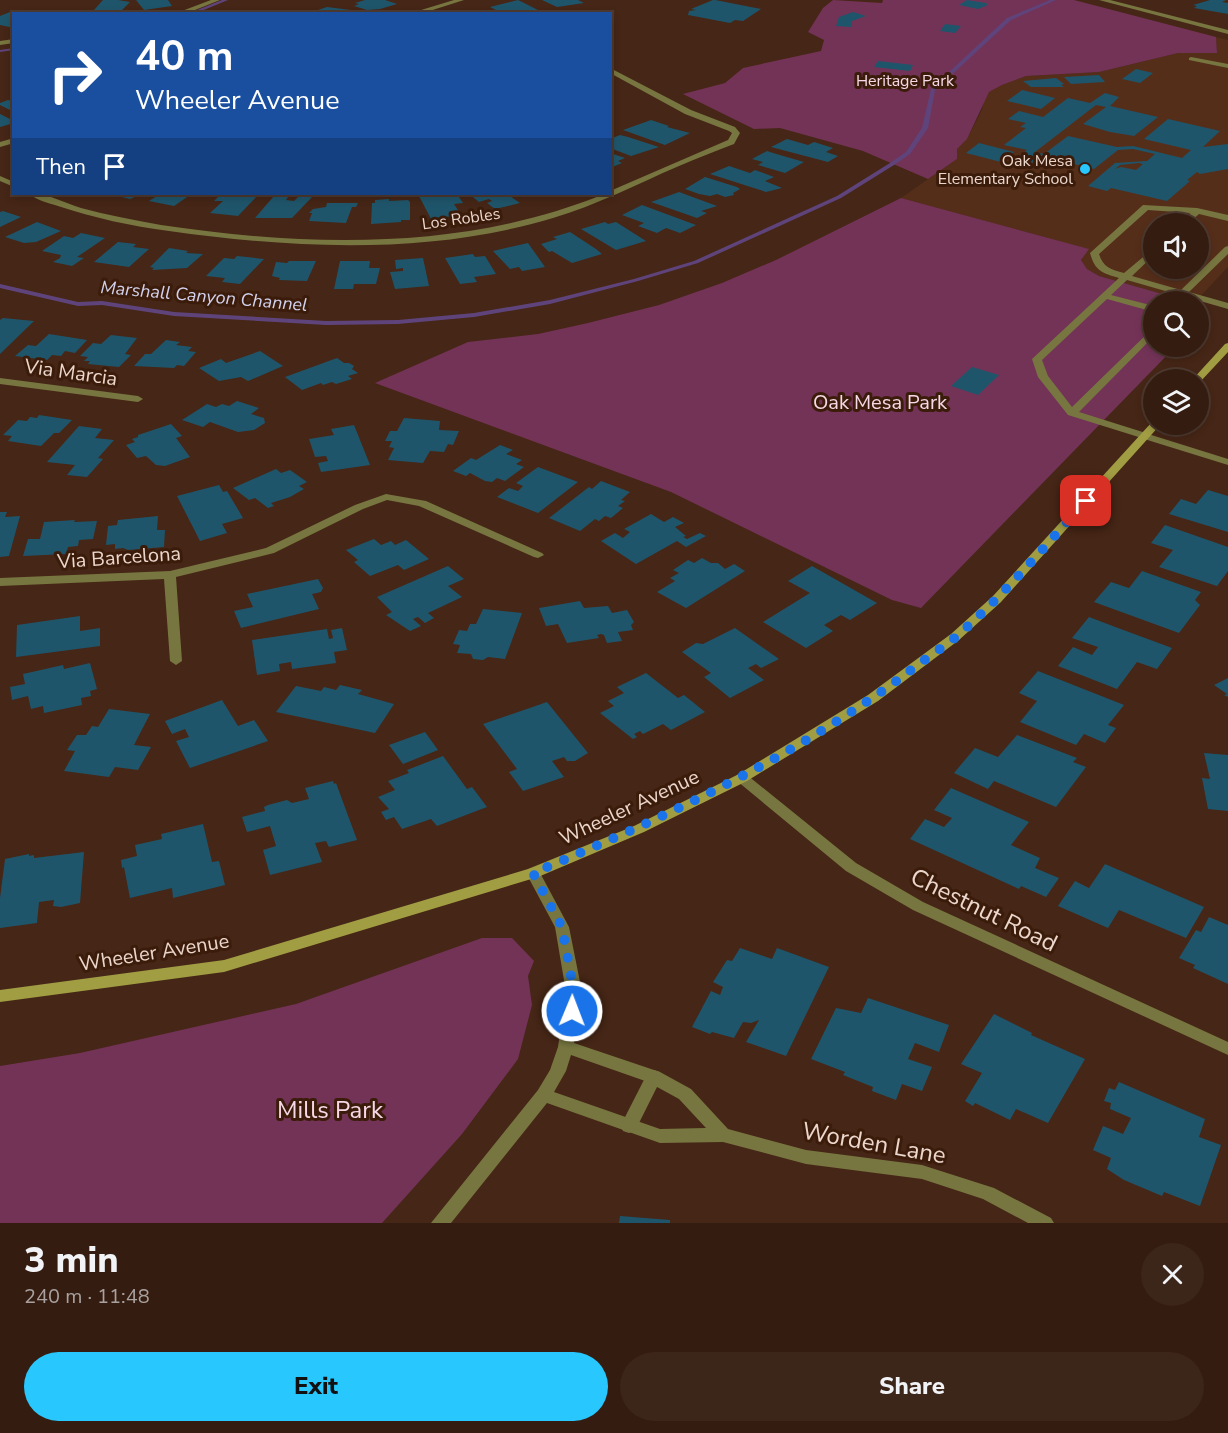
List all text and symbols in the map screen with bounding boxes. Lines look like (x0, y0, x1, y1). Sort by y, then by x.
text: 40 m (135, 28, 234, 85)
icon: right (36, 36, 114, 114)
park label: Heritage Park (856, 70, 955, 92)
text: Wheeler Avenue (135, 82, 340, 119)
icon: arrive (98, 150, 131, 183)
place label: Oak Mesa Elementary School (938, 150, 1073, 190)
text: Then (36, 152, 86, 182)
marker: Oak Mesa Elementary School (1078, 162, 1092, 176)
street label: Los Robles (421, 203, 502, 235)
map controls (1143, 213, 1209, 435)
button: sound (1143, 213, 1209, 279)
water label: Marshall Canyon Channel (100, 275, 308, 317)
button: search (1143, 291, 1209, 357)
street label: Via Marcia (22, 352, 119, 392)
button: layers (1143, 369, 1209, 435)
park label: Oak Mesa Park (813, 389, 948, 416)
pin (1060, 475, 1111, 526)
icon: arrive (1069, 484, 1102, 517)
street label: Via Barcelona (55, 540, 182, 575)
street label: Wheeler Avenue (555, 763, 704, 852)
street label: Chestnut Road (905, 861, 1063, 959)
street label: Wheeler Avenue (77, 927, 231, 978)
position arrow (540, 979, 604, 1043)
park label: Mills Park (277, 1094, 384, 1126)
street label: Worden Lane (800, 1115, 948, 1171)
text: 3 min (24, 1236, 119, 1285)
button: close (1141, 1243, 1204, 1306)
text: 240 m · 11:48 (24, 1283, 150, 1310)
button: Exit (24, 1352, 608, 1421)
button: Share (620, 1352, 1204, 1421)

